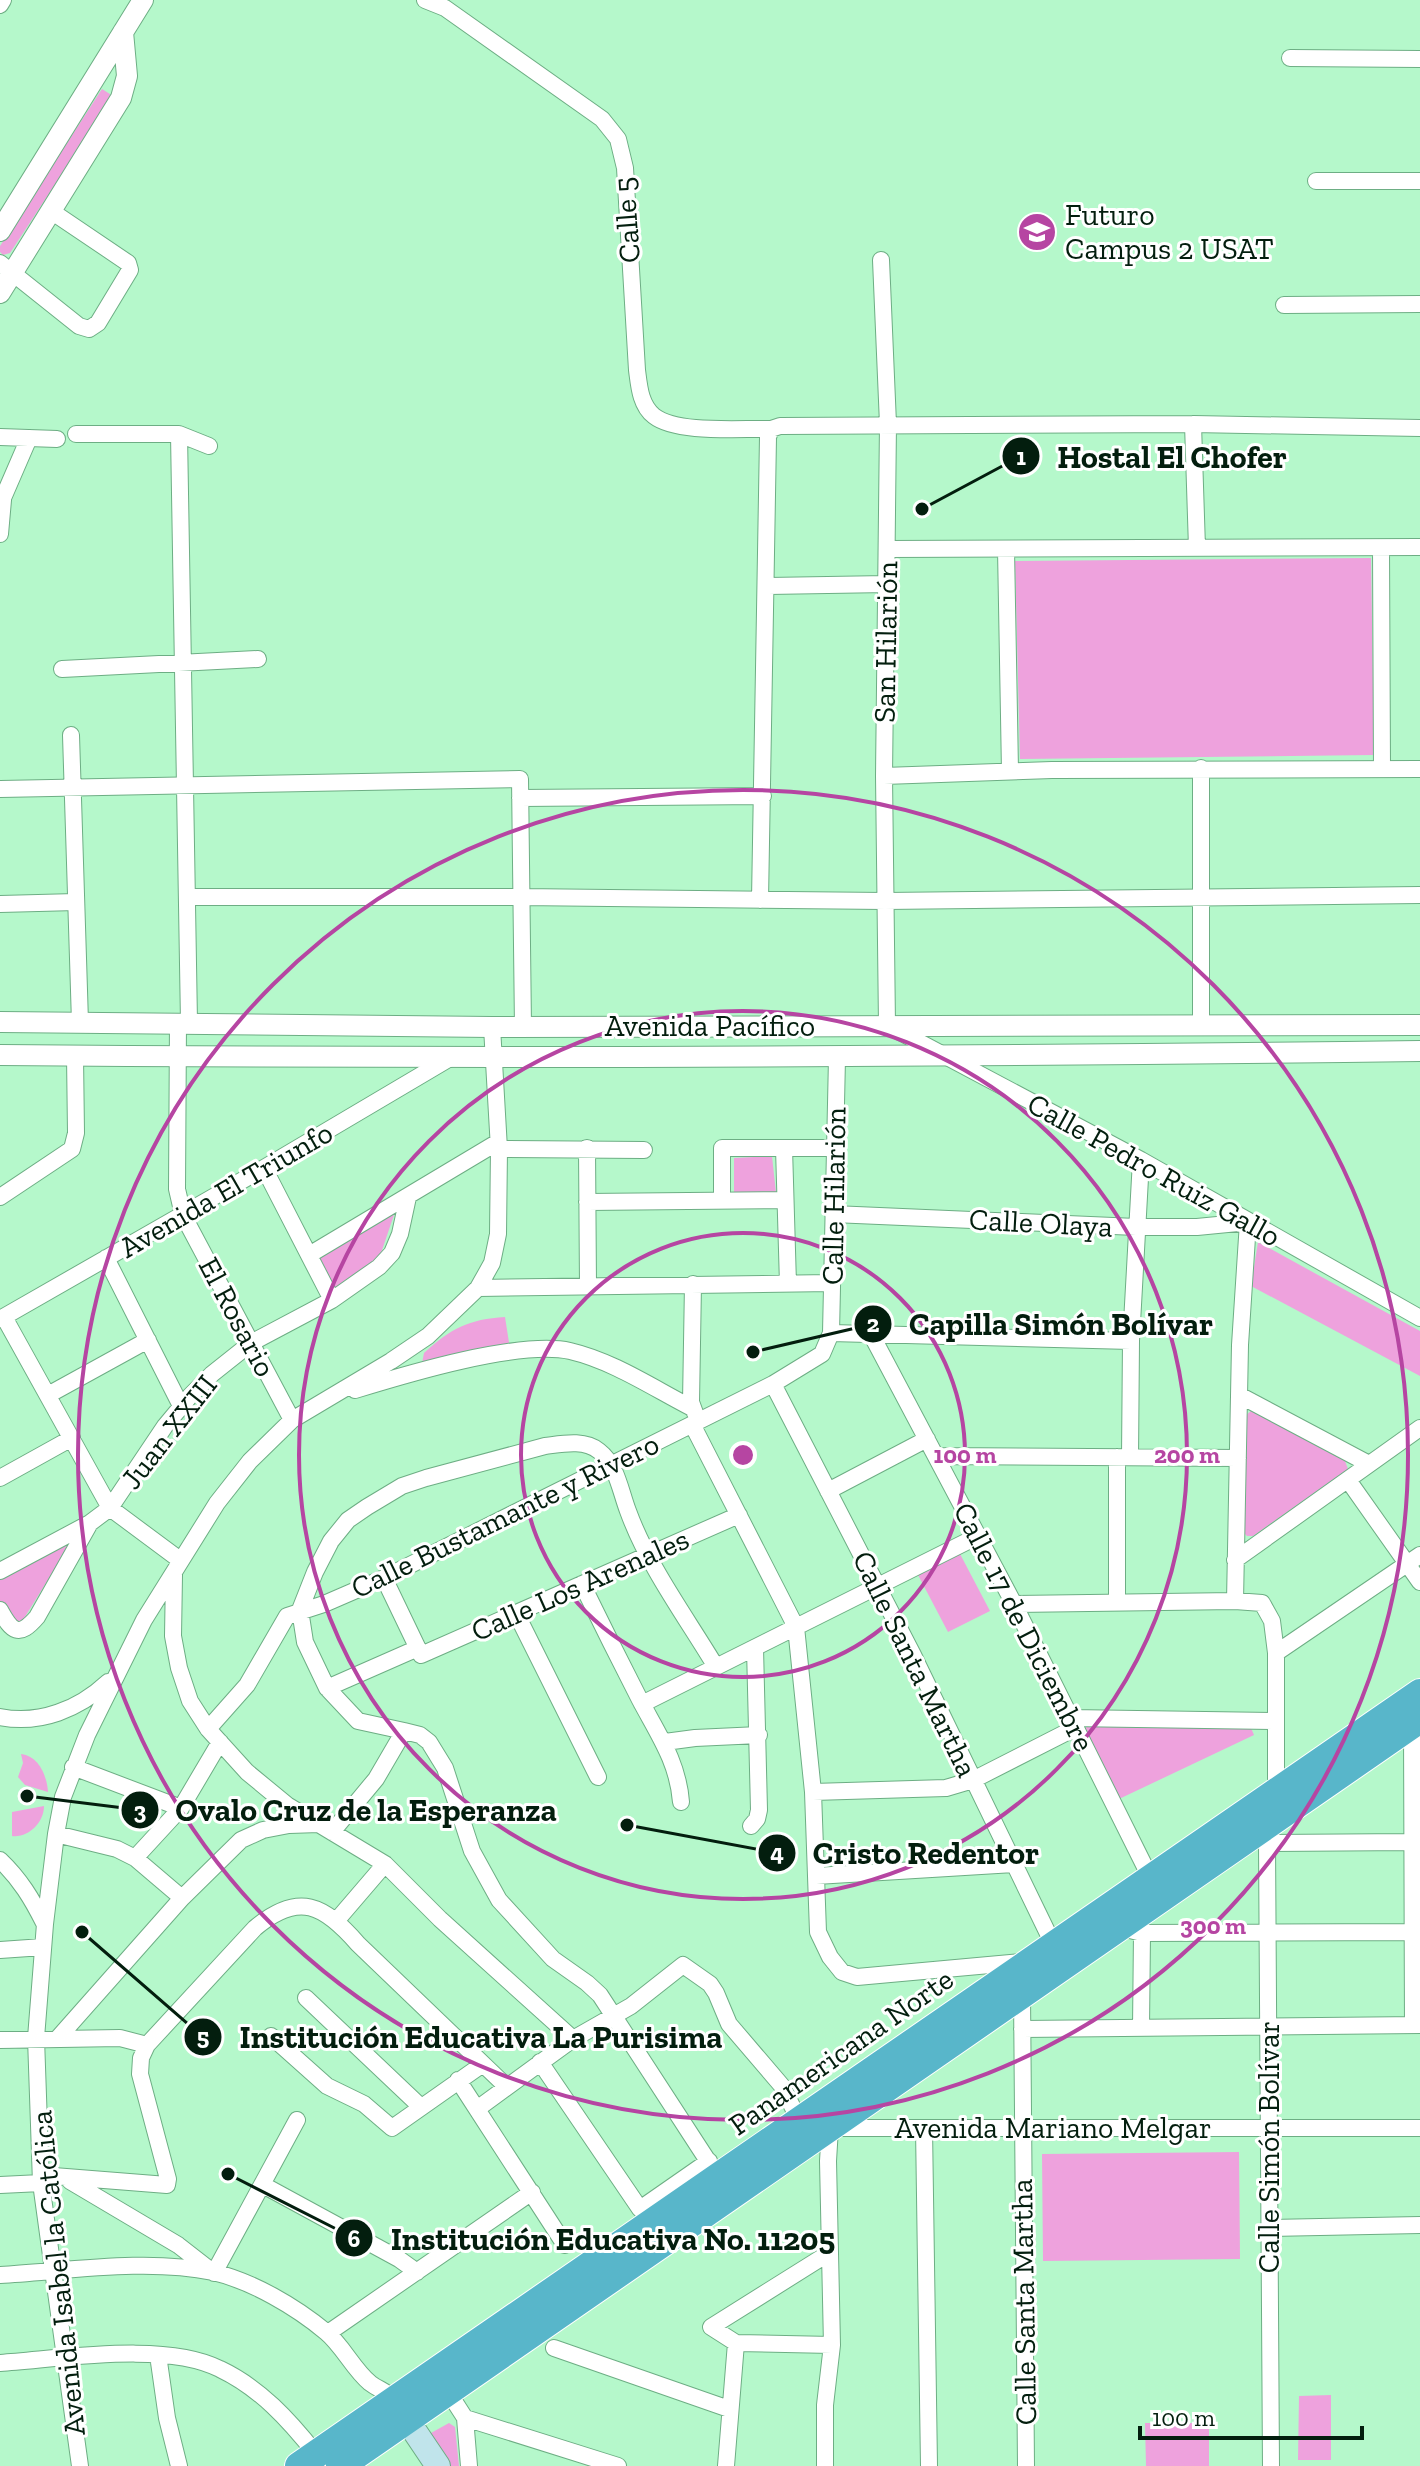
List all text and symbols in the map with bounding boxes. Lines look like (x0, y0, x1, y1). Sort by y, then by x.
street label: Calle 5 (606, 176, 648, 264)
place label: Futuro Campus 2 USAT (1065, 197, 1274, 267)
school or university icon: Futuro Campus 2 USAT (1016, 211, 1058, 253)
callout: Hostal El Chofer (1001, 428, 1303, 484)
text: Hostal El Chofer (1057, 438, 1287, 476)
text: 1 (1016, 442, 1026, 471)
street label: San Hilarión (867, 561, 905, 723)
street label: Avenida Pacífico (605, 1008, 815, 1044)
street label: Calle Pedro Ruiz Gallo (1021, 1085, 1287, 1255)
street label: Calle Hilarión (814, 1107, 854, 1285)
street label: Avenida El Triunfo (113, 1114, 339, 1266)
street label: Calle Olaya (968, 1201, 1114, 1245)
street label: El Rosario (191, 1251, 283, 1383)
callout: Capilla Simón Bolívar (853, 1296, 1229, 1352)
text: Capilla Simón Bolívar (909, 1305, 1213, 1343)
text: 2 (867, 1309, 880, 1338)
street label: Juan XXIII (113, 1368, 225, 1496)
street label: Calle Bustamante y Rivero (345, 1426, 665, 1606)
text: 100 m (934, 1440, 996, 1469)
text: 200 m (1154, 1440, 1220, 1469)
centre of rings (729, 1441, 757, 1469)
street label: Calle 17 de Diciembre (946, 1496, 1102, 1758)
street label: Calle Los Arenales (466, 1521, 694, 1649)
street label: Calle Santa Martha (845, 1545, 985, 1783)
callout: Ovalo Cruz de la Esperanza (120, 1782, 573, 1838)
text: Ovalo Cruz de la Esperanza (175, 1791, 557, 1829)
text: 3 (134, 1796, 147, 1825)
callout: Cristo Redentor (757, 1825, 1055, 1881)
text: Cristo Redentor (813, 1834, 1039, 1872)
text: 4 (770, 1838, 784, 1867)
text: 300 m (1180, 1911, 1246, 1940)
street label: Panamericana Norte (722, 1961, 960, 2143)
callout: Institución Educativa La Purisima (183, 2009, 738, 2065)
text: Institución Educativa La Purisima (240, 2018, 722, 2056)
street label: Calle Simón Bolívar (1251, 2021, 1287, 2273)
text: 5 (197, 2022, 209, 2051)
street label: Avenida Isabel la Católica (23, 2109, 93, 2437)
street label: Avenida Mariano Melgar (894, 2110, 1212, 2146)
street label: Calle Santa Martha (1004, 2178, 1044, 2426)
callout: Institución Educativa No. 11205 (334, 2210, 851, 2266)
text: Institución Educativa No. 11205 (391, 2220, 835, 2258)
text: 6 (348, 2224, 361, 2253)
scale bar (1140, 2390, 1362, 2440)
text: 100 m (1152, 2403, 1215, 2432)

